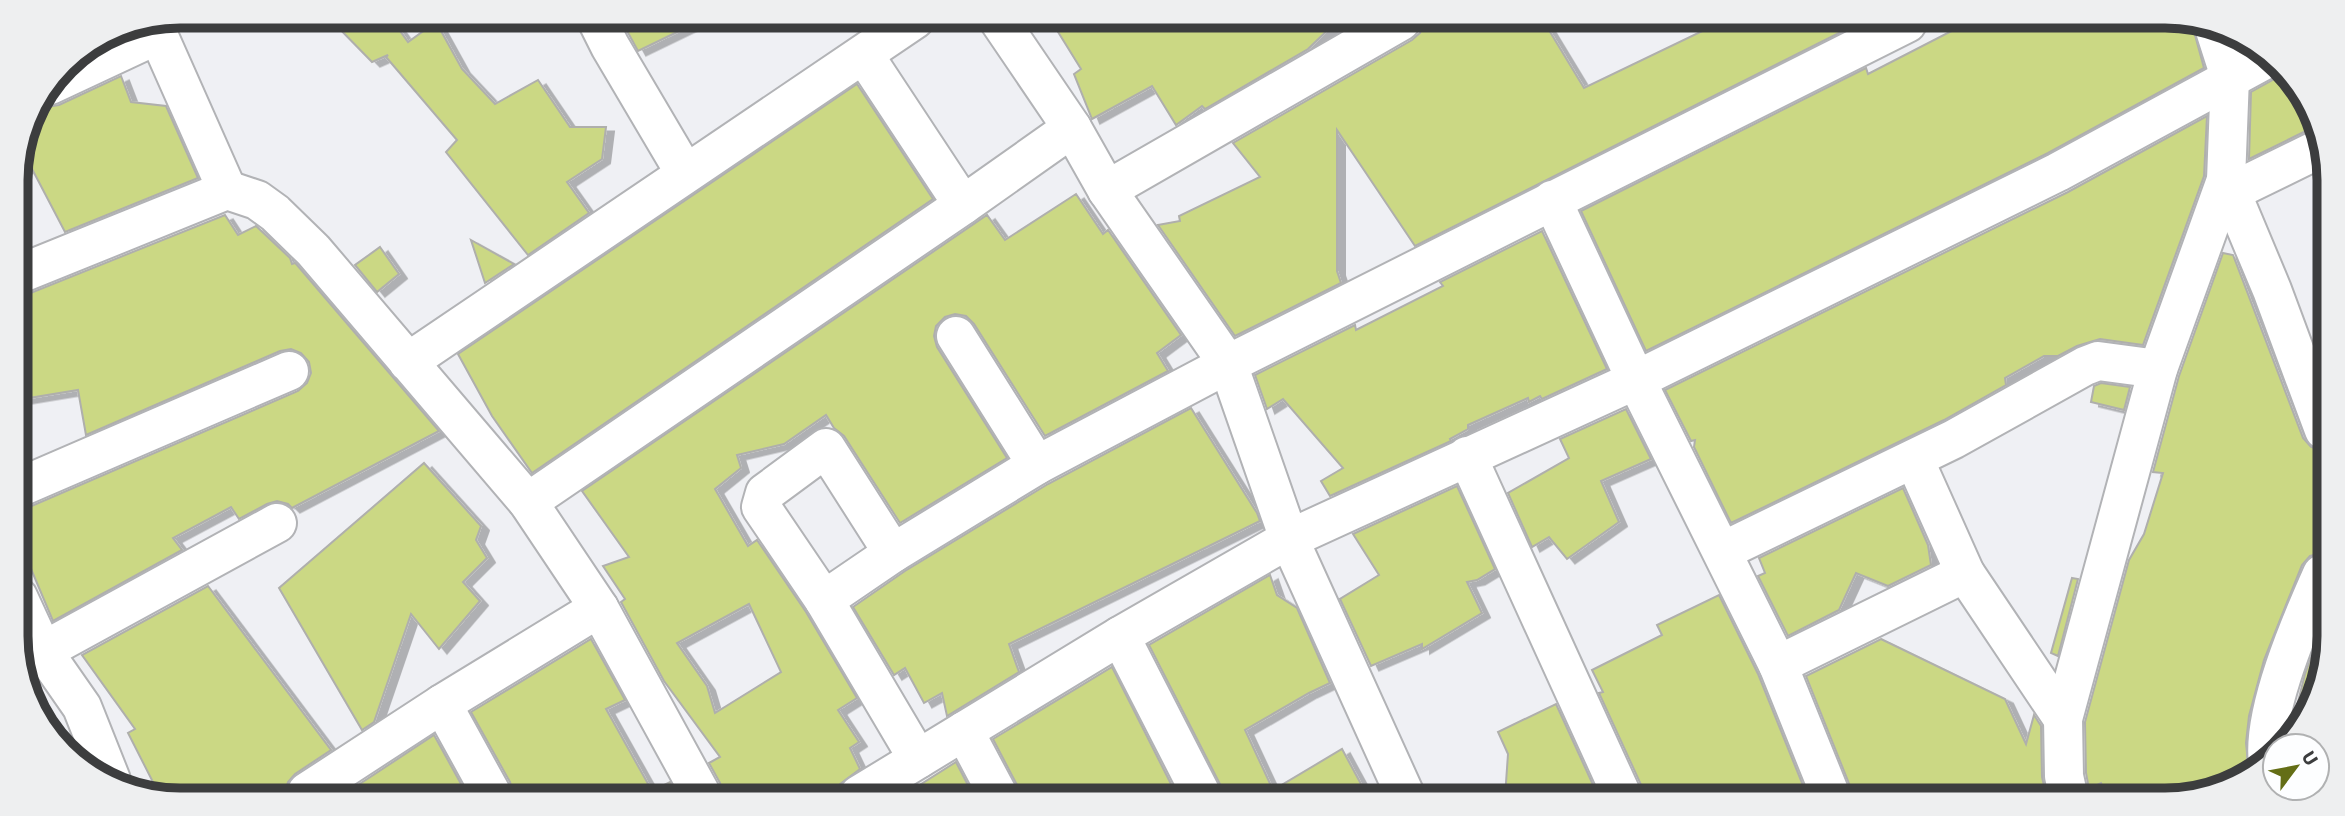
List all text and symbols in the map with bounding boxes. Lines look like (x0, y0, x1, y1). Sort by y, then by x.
north arrow (2261, 732, 2331, 802)
text: U (2296, 747, 2323, 770)

